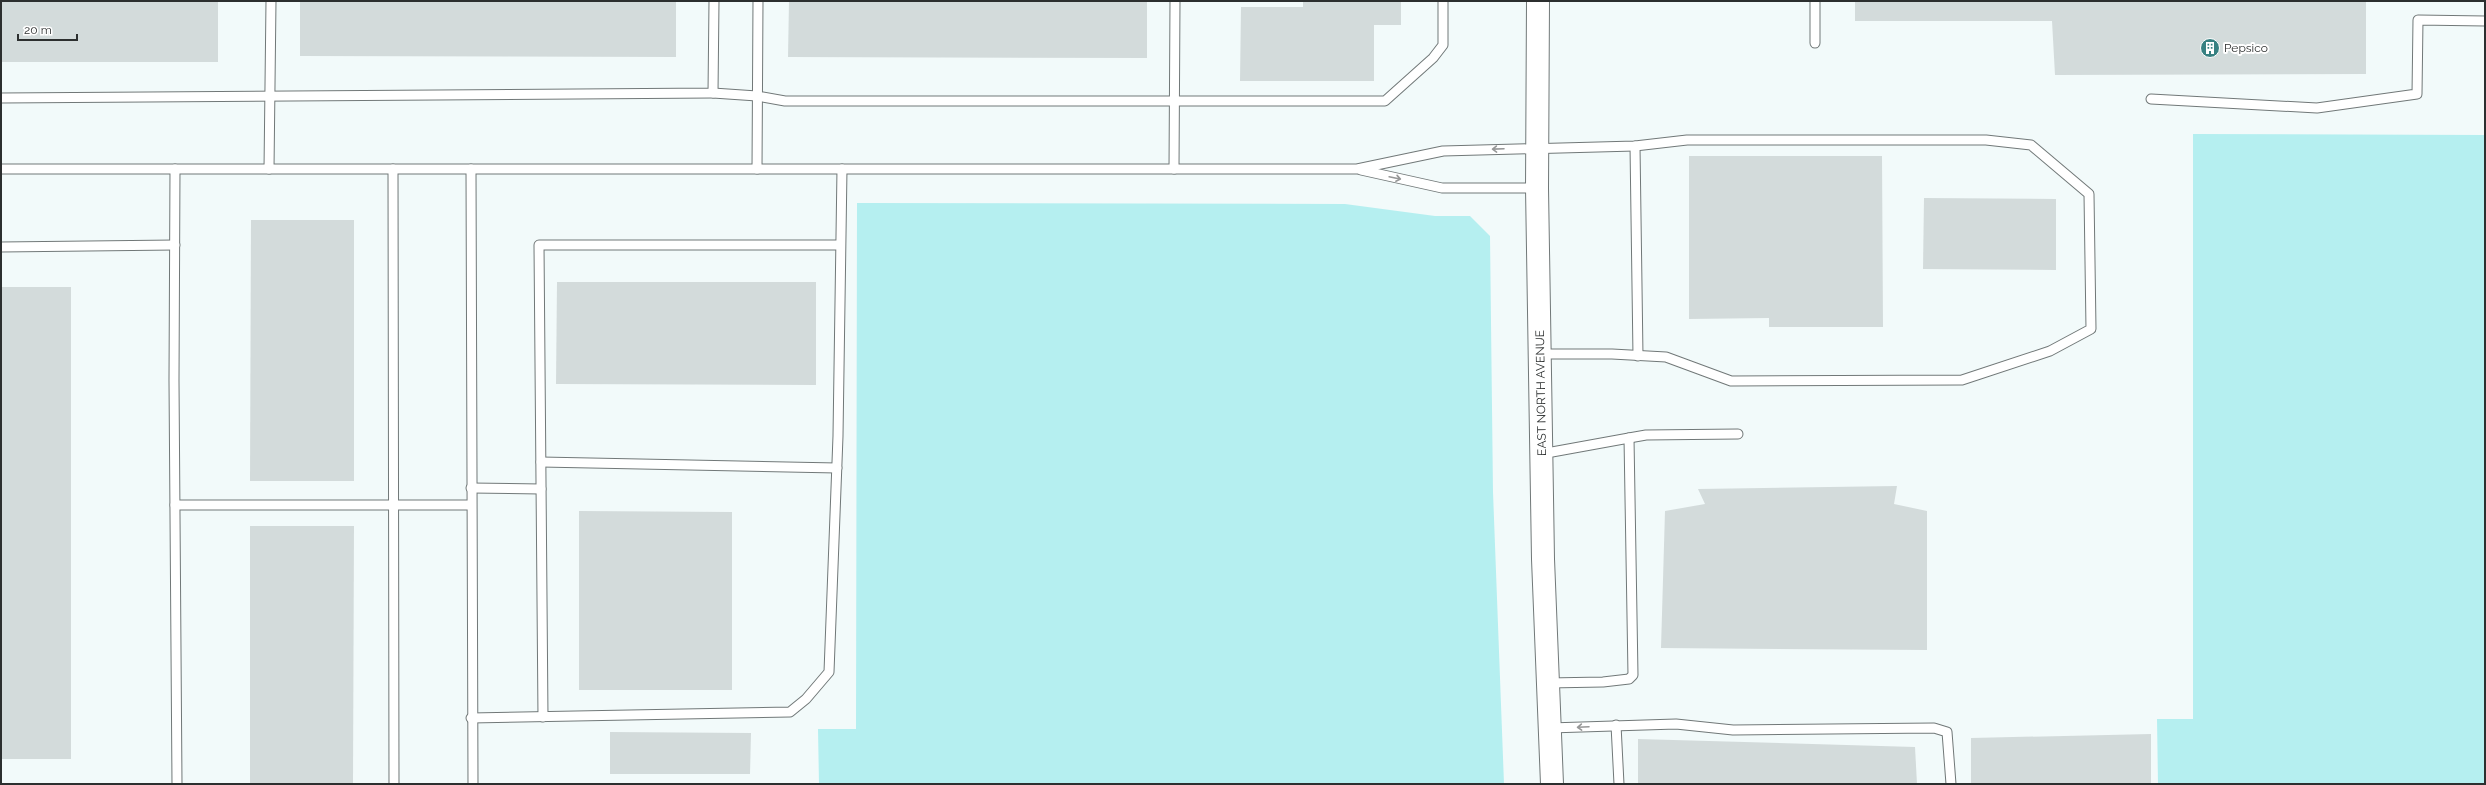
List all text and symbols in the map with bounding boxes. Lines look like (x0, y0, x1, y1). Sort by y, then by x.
scale bar (18, 16, 77, 42)
text: 20 m (24, 23, 52, 37)
building icon: Pepsico (2199, 37, 2221, 59)
place label: Pepsico (2224, 41, 2268, 55)
one-way arrow (1492, 145, 1505, 153)
one-way arrow (1388, 174, 1401, 182)
street label: EAST NORTH AVENUE (1533, 330, 1549, 456)
one-way arrow (1577, 723, 1590, 730)

